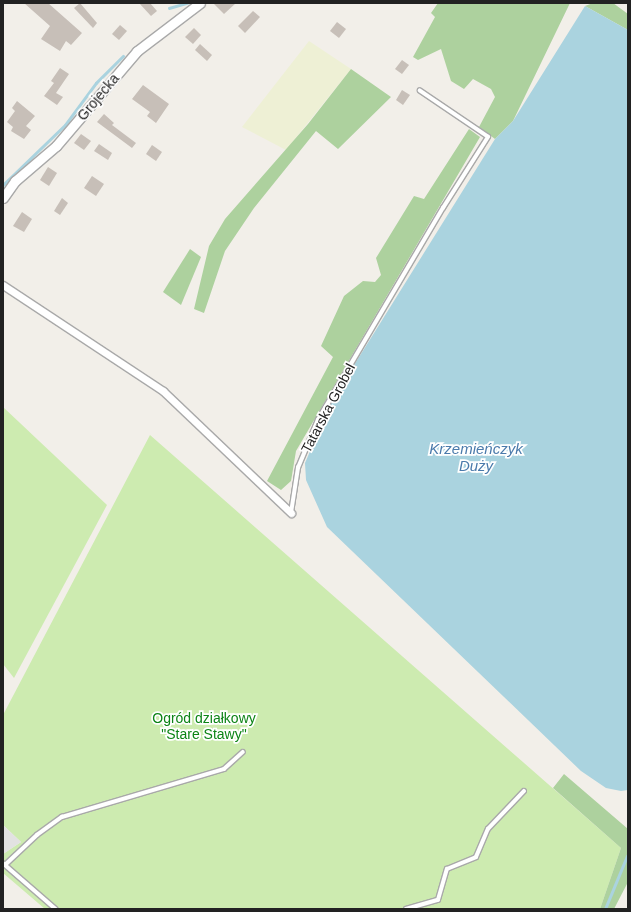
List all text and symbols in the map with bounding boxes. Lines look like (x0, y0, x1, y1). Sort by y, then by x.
street label: Grojecka (74, 70, 122, 124)
street label: Tatarska Grobel (297, 360, 359, 456)
water label: Krzemieńczyk Duży (429, 439, 523, 474)
park label: Ogród działkowy "Stare Stawy" (152, 710, 256, 742)

